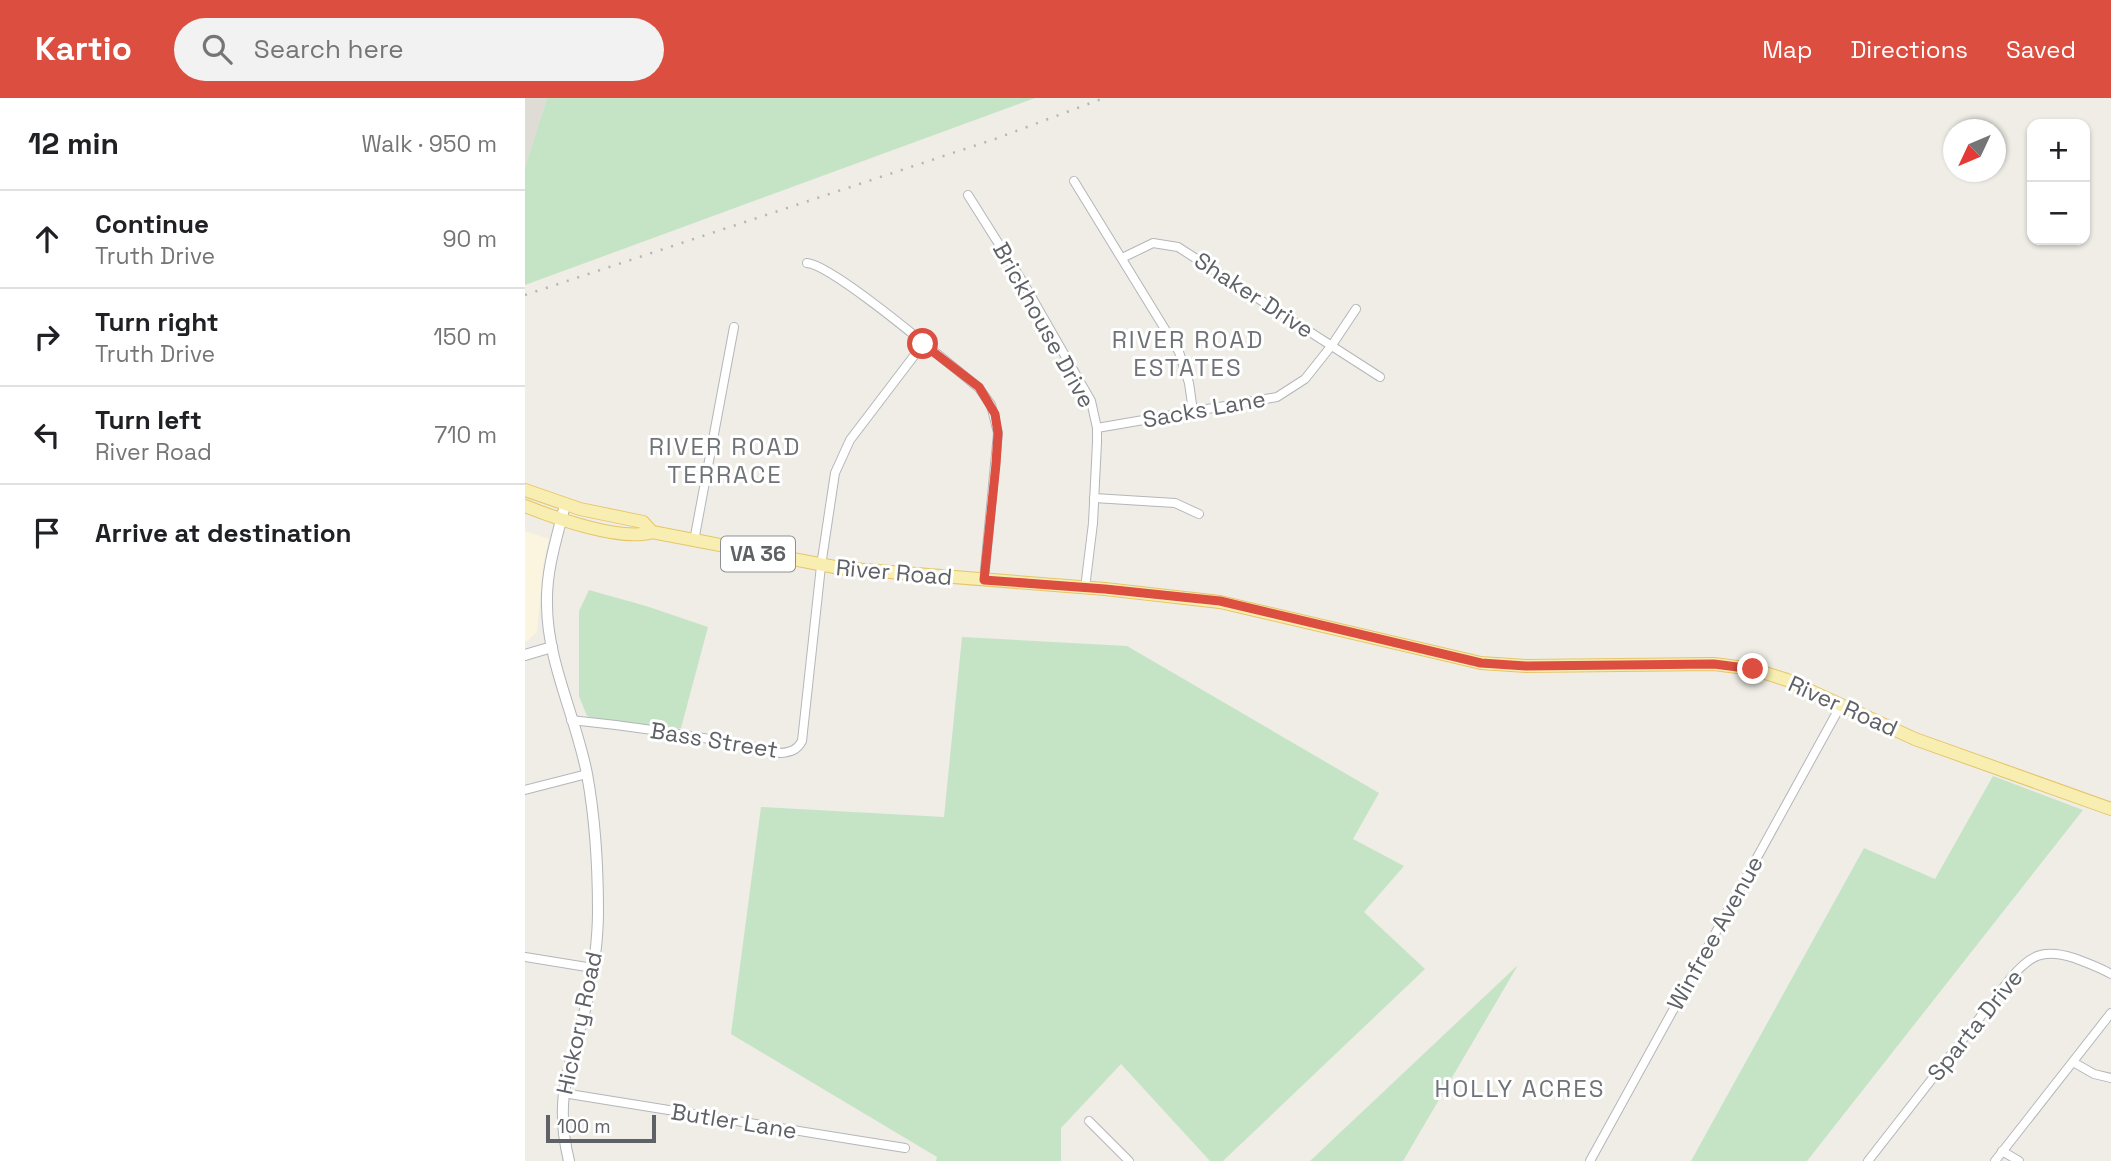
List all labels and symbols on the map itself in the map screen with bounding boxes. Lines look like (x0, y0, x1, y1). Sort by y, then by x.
north arrow (1943, 119, 2006, 182)
street label: Brickhouse Drive (986, 237, 1102, 413)
street label: Shaker Drive (1189, 245, 1319, 345)
district label: RIVER ROAD ESTATES (1112, 324, 1264, 383)
route start (907, 328, 938, 359)
street label: Sacks Lane (1140, 383, 1268, 435)
district label: RIVER ROAD TERRACE (649, 431, 801, 490)
road number: VA 36 (721, 536, 795, 572)
street label: River Road (835, 552, 953, 592)
route end (1737, 653, 1768, 684)
street label: River Road (1784, 669, 1902, 743)
street label: Bass Street (648, 715, 780, 765)
street label: Winfree Avenue (1660, 850, 1770, 1016)
street label: Hickory Road (549, 949, 609, 1097)
street label: Sparta Drive (1921, 963, 2029, 1087)
district label: HOLLY ACRES (1435, 1073, 1605, 1104)
street label: Butler Lane (669, 1096, 799, 1146)
scale bar (546, 1112, 656, 1144)

